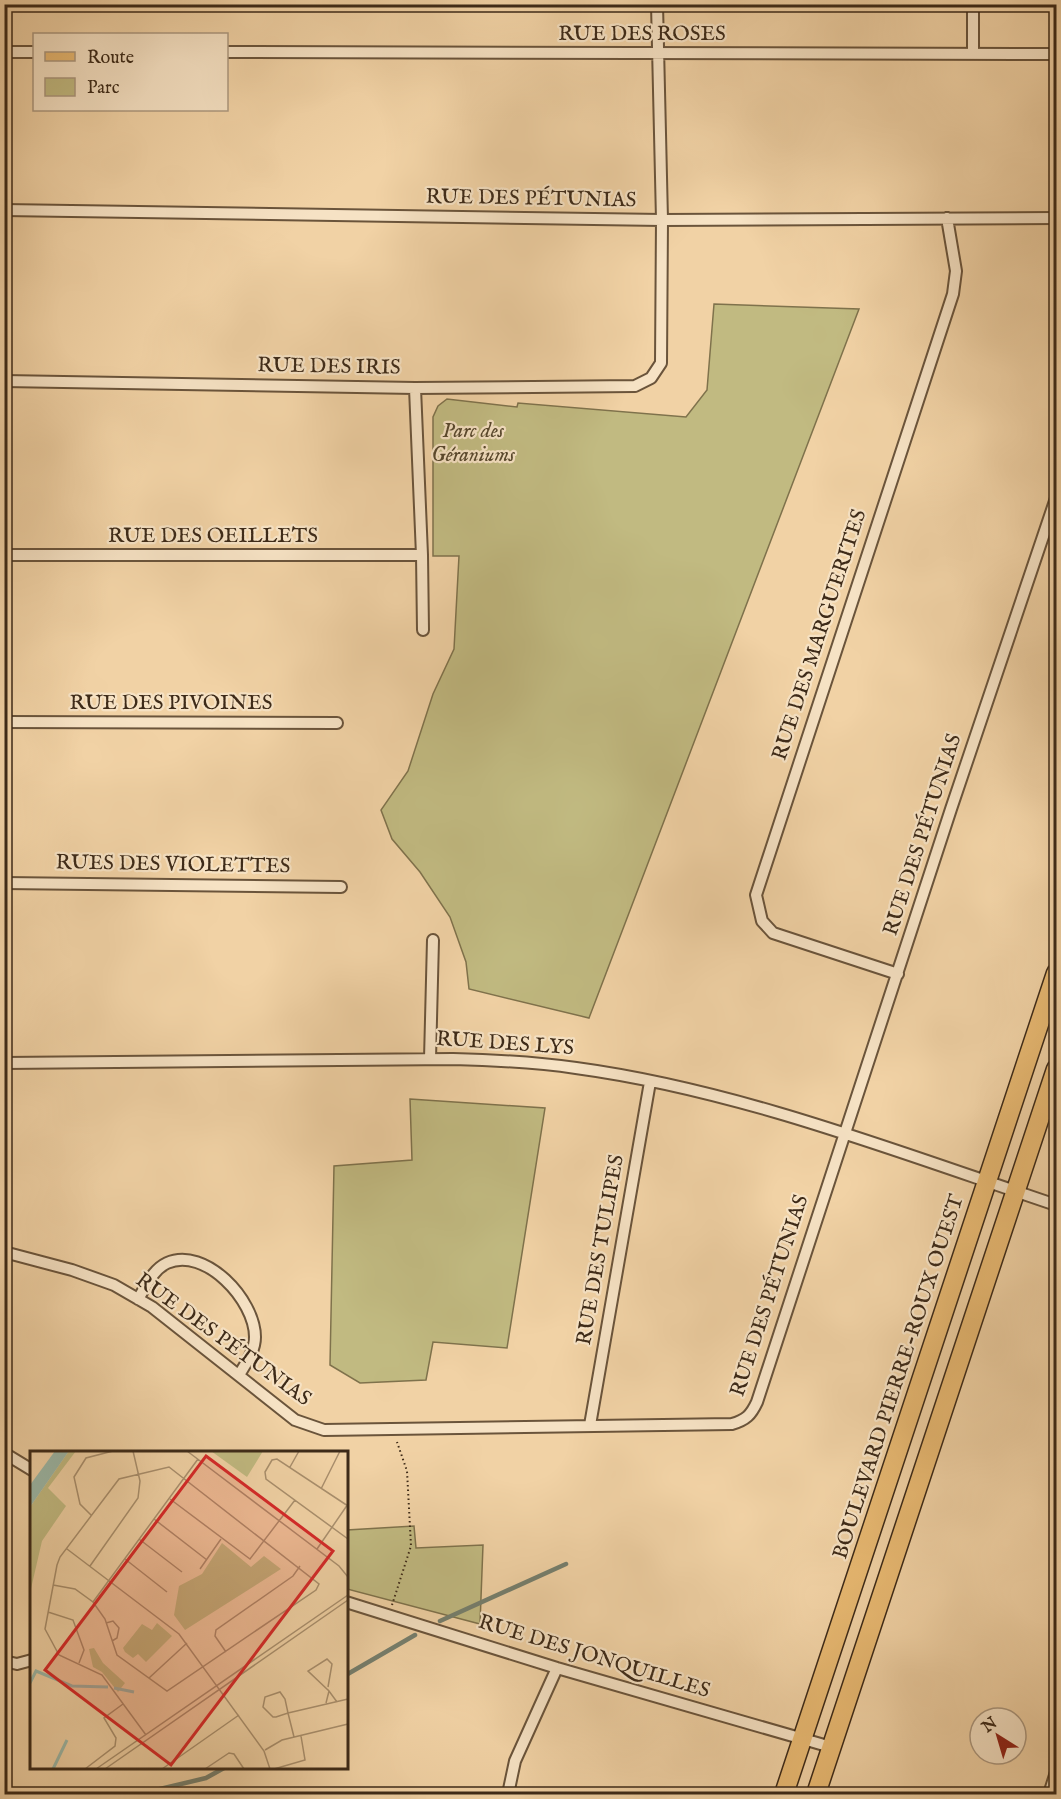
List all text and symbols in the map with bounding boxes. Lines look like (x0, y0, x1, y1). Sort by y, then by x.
street label: RUE DES ROSES (558, 21, 726, 48)
legend (33, 33, 228, 111)
text: Route (87, 47, 134, 70)
text: Parc (87, 77, 120, 100)
street label: RUE DES PÉTUNIAS (425, 183, 637, 214)
street label: RUE DES IRIS (257, 352, 401, 382)
park label: Parc des Géraniums (431, 418, 516, 469)
street label: RUE DES MARGUERITES (767, 506, 873, 764)
street label: RUE DES OEILLETS (108, 523, 318, 550)
street label: RUE DES PIVOINES (70, 690, 273, 717)
street label: RUE DES PÉTUNIAS (877, 730, 968, 939)
street label: RUES DES VIOLETTES (55, 849, 291, 881)
street label: RUE DES LYS (435, 1026, 575, 1062)
street label: RUE DES TULIPES (571, 1153, 631, 1347)
street label: RUE DES PÉTUNIAS (724, 1191, 815, 1400)
street label: BOULEVARD PIERRE-ROUX OUEST (827, 1191, 971, 1563)
street label: RUE DES PÉTUNIAS (130, 1266, 317, 1413)
inset map (30, 1451, 348, 1769)
street label: RUE DES JONQUILLES (475, 1609, 713, 1705)
north arrow (968, 1706, 1028, 1766)
text: N (978, 1713, 1002, 1738)

